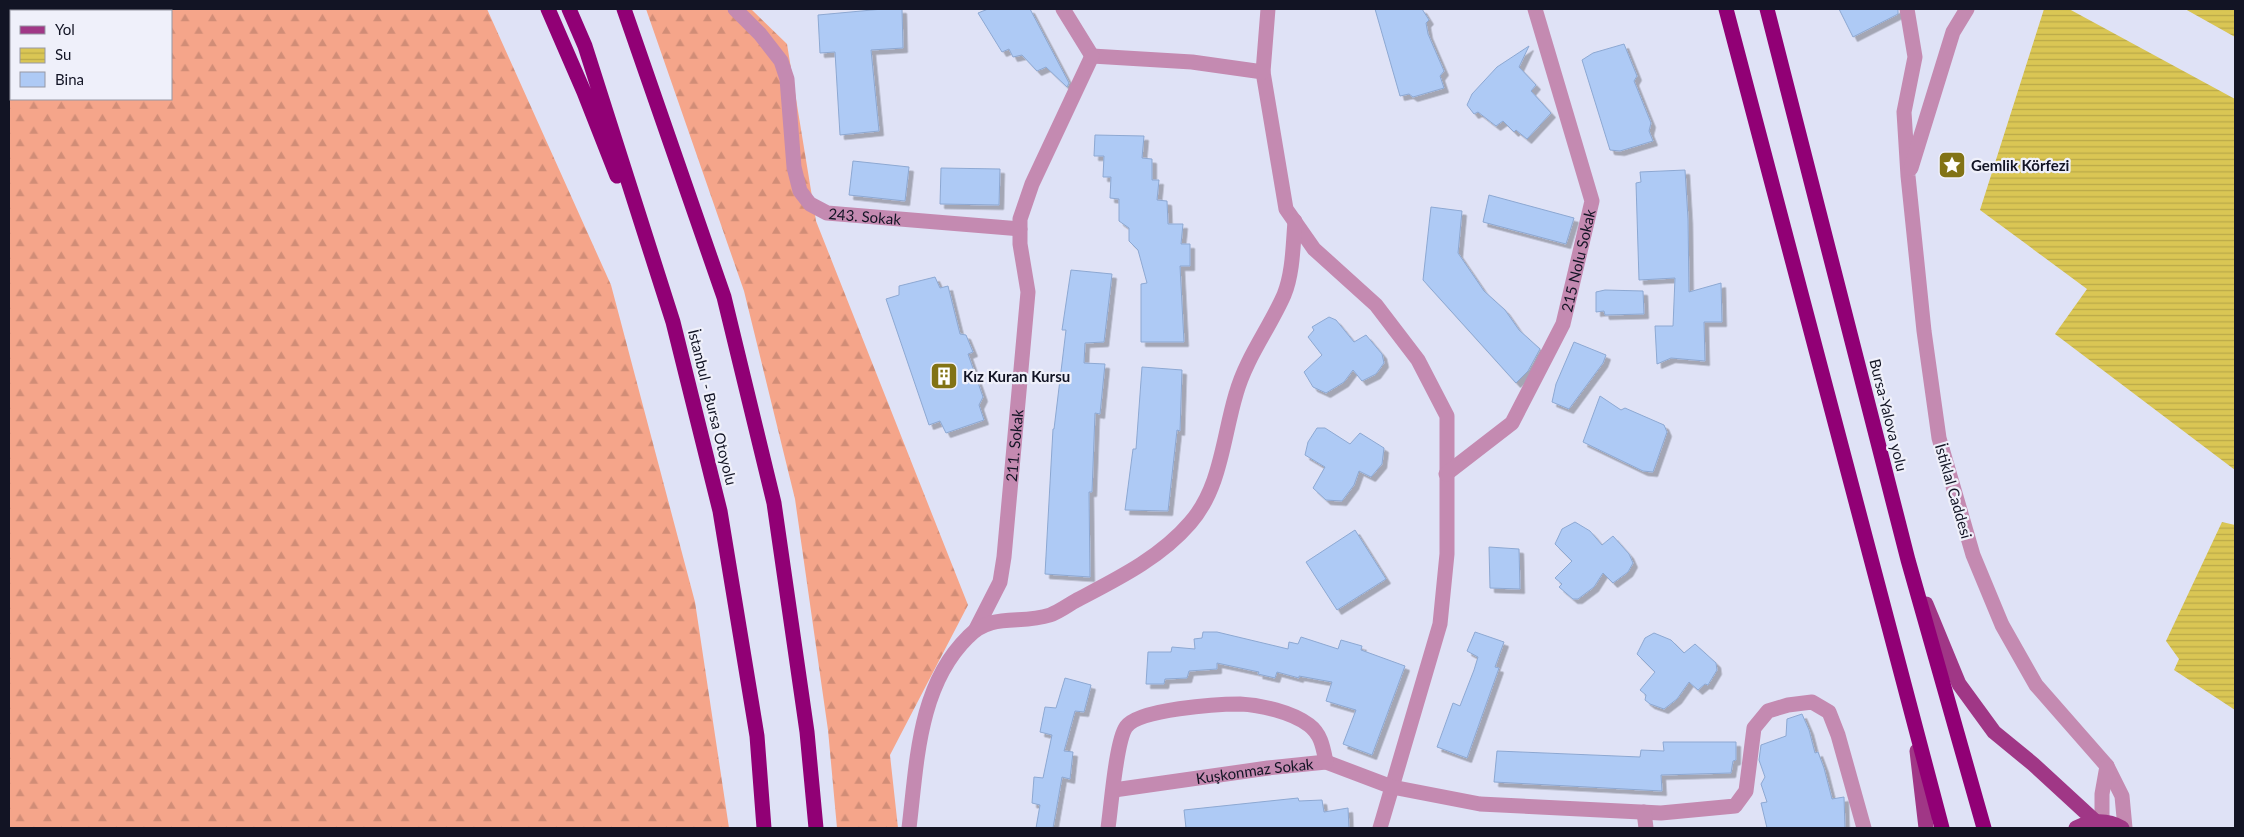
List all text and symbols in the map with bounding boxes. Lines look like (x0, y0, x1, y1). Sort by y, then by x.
legend (10, 10, 172, 100)
text: Yol (55, 20, 75, 38)
text: Su (55, 45, 71, 63)
text: Bina (55, 70, 84, 88)
place icon: Gemlik Körfezi (1937, 150, 1967, 180)
place label: Gemlik Körfezi (1971, 156, 2070, 174)
street label: 243. Sokak (828, 204, 902, 228)
street label: 215 Nolu Sokak (1557, 207, 1599, 314)
street label: İstanbul - Bursa Otoyolu (685, 327, 741, 487)
street label: Bursa-Yalova yolu (1866, 357, 1912, 473)
building icon: Kız Kuran Kursu (929, 361, 959, 391)
place label: Kız Kuran Kursu (963, 367, 1070, 385)
street label: 211. Sokak (1002, 408, 1026, 483)
street label: İstiklal Caddesi (1932, 441, 1976, 541)
street label: Kuşkonmaz Sokak (1195, 754, 1315, 787)

